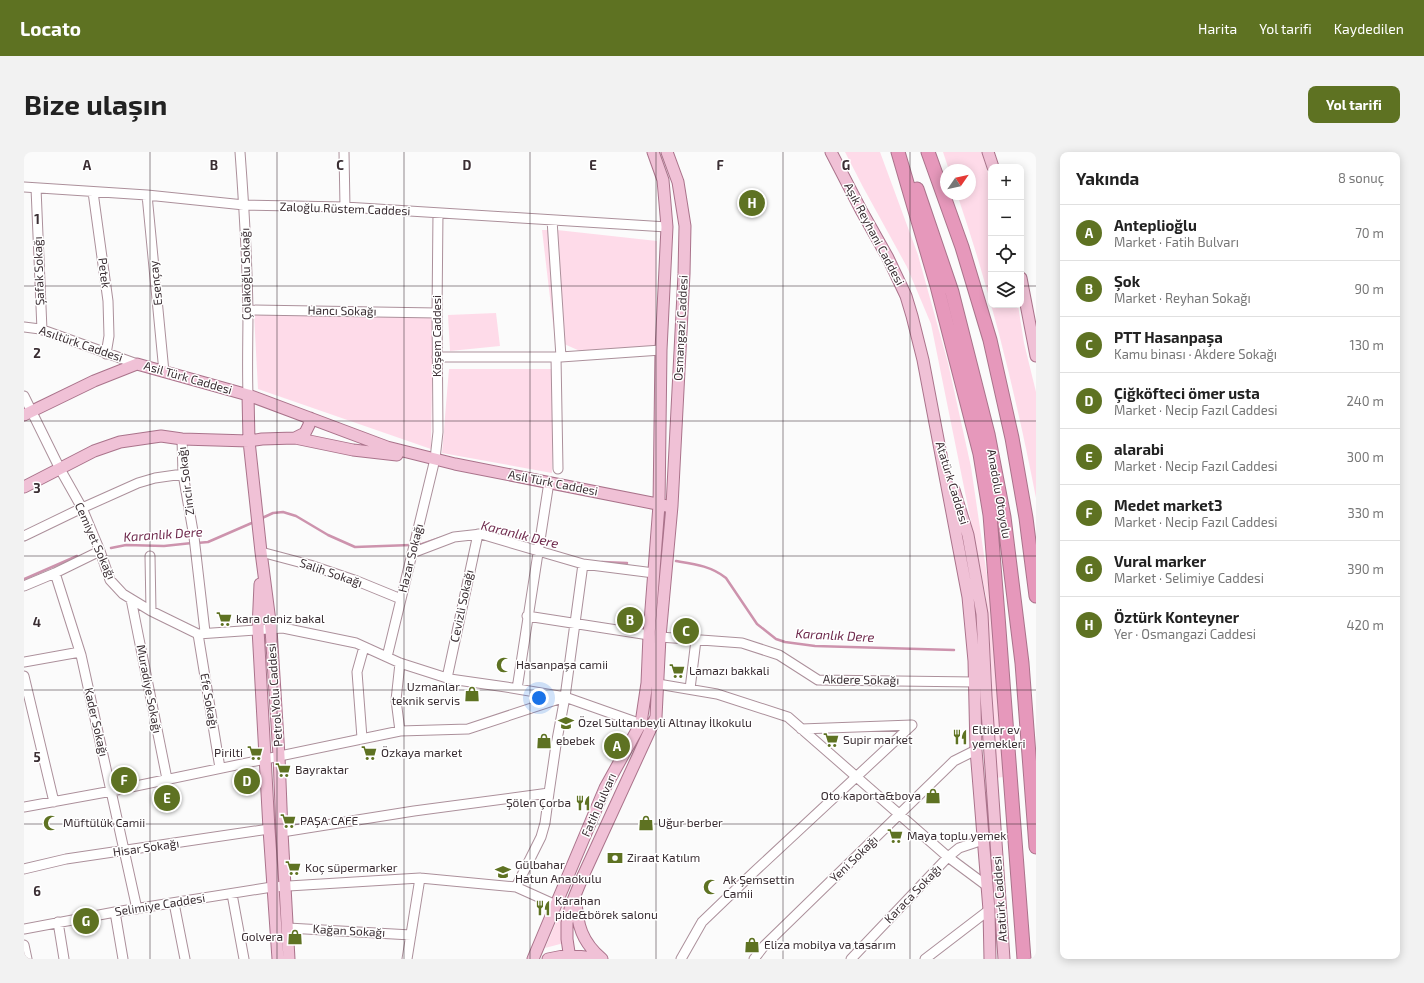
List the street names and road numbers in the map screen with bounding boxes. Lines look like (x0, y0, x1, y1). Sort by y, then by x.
street label: Aşık Reyhani Caddesi (841, 180, 908, 288)
street label: Zaloğlu Rüstem Caddesi (279, 199, 411, 217)
street label: Çolakoğlu Sokağı (237, 228, 254, 320)
street label: Şafak Sokağı (30, 236, 48, 306)
street label: Petek (96, 257, 114, 289)
street label: Esençay (146, 259, 165, 306)
street label: Osmangazi Caddesi (670, 275, 690, 381)
street label: Köşem Caddesi (429, 295, 444, 377)
street label: Hancı Sokağı (307, 302, 377, 318)
street label: Asıltürk Caddesi (38, 322, 125, 364)
street label: Asil Türk Caddesi (143, 358, 234, 396)
street label: Atatürk Caddesi (934, 439, 972, 526)
street label: Zincir Sokağı (174, 446, 196, 516)
street label: Anadolu Otoyolu (985, 448, 1015, 540)
street label: Asil Türk Caddesi (507, 466, 599, 498)
street label: Cemiyet Sokağı (73, 500, 119, 581)
street label: Hazar Sokağı (395, 522, 425, 594)
street label: Salih Sokağı (298, 555, 365, 589)
street label: Cevizli Sokağı (446, 568, 476, 643)
street label: Muradiye Sokağı (135, 643, 165, 734)
street label: Petrol Yolu Caddesi (263, 643, 285, 747)
street label: Akdere Sokağı (823, 671, 899, 687)
street label: Efe Sokağı (198, 672, 222, 730)
street label: Kader Sokağı (82, 686, 112, 758)
street label: Fatih Bulvarı (578, 771, 618, 839)
street label: Yeni Sokağı (826, 832, 880, 885)
street label: Hisar Sokağı (112, 835, 180, 859)
street label: Atatürk Caddesi (989, 856, 1009, 943)
street label: Karaca Sokağı (881, 861, 944, 926)
street label: Selimiye Caddesi (114, 890, 206, 918)
street label: Kağan Sokağı (312, 921, 386, 939)

